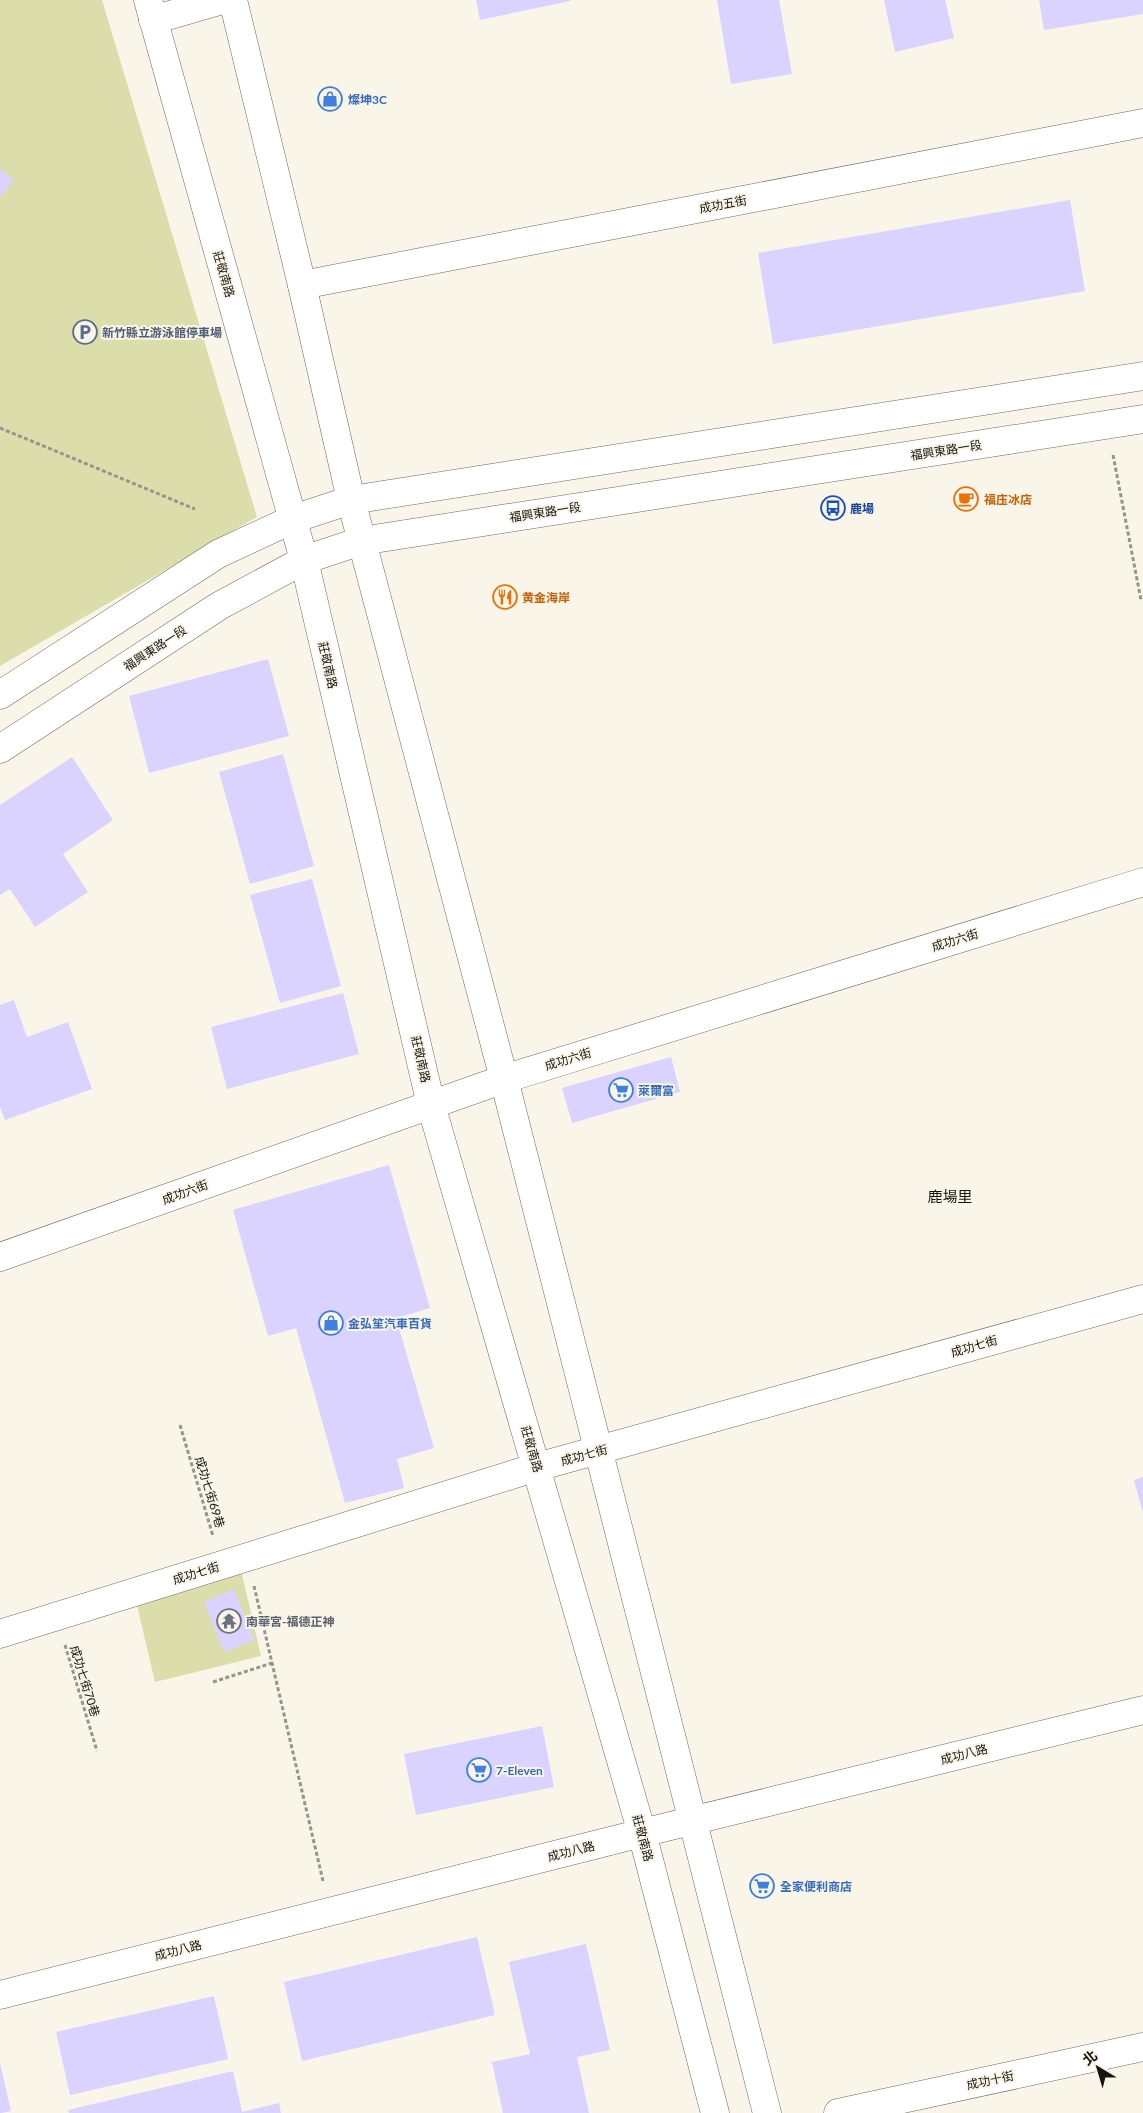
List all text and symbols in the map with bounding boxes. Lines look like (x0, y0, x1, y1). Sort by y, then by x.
shop icon: 燦坤3C (317, 86, 343, 112)
place label: 燦坤3C (348, 92, 387, 107)
street label: 成功五街 (698, 192, 748, 216)
street label: 莊敬南路 (210, 249, 238, 299)
parking icon: 新竹縣立游泳館停車場 (72, 319, 98, 345)
place label: 新竹縣立游泳館停車場 (102, 325, 222, 340)
street label: 福興東路一段 (909, 437, 983, 463)
cafe icon: 福庒冰店 (953, 486, 979, 512)
place label: 福庒冰店 (984, 492, 1032, 507)
bus stop icon: 鹿場 (820, 495, 846, 521)
street label: 福興東路一段 (508, 499, 582, 525)
place label: 鹿場 (850, 501, 874, 516)
restaurant icon: 黄金海岸 (492, 584, 518, 610)
place label: 黄金海岸 (522, 590, 570, 605)
street label: 福興東路一段 (121, 622, 189, 674)
street label: 莊敬南路 (315, 640, 341, 690)
street label: 成功六街 (930, 926, 980, 954)
street label: 莊敬南路 (408, 1034, 434, 1084)
street label: 成功六街 (543, 1045, 593, 1073)
supermarket icon: 萊爾富 (608, 1077, 634, 1103)
place label: 萊爾富 (638, 1083, 674, 1098)
street label: 成功六街 (160, 1177, 210, 1207)
district label: 鹿場里 (927, 1187, 973, 1205)
shop icon: 金弘笙汽車百貨 (318, 1310, 344, 1336)
place label: 金弘笙汽車百貨 (348, 1316, 432, 1331)
street label: 成功七街 (949, 1332, 999, 1360)
street label: 莊敬南路 (518, 1424, 546, 1474)
street label: 成功七街 (559, 1442, 609, 1468)
street label: 成功七街69巷 (192, 1454, 228, 1530)
street label: 成功七街 (171, 1559, 221, 1587)
temple icon: 南華宮-福德正神 (216, 1608, 242, 1634)
place label: 南華宮-福德正神 (246, 1614, 334, 1629)
street label: 成功七街70巷 (67, 1643, 103, 1719)
street label: 成功八路 (939, 1741, 989, 1767)
supermarket icon: 7-Eleven (466, 1757, 492, 1783)
place label: 7-Eleven (496, 1763, 543, 1778)
street label: 莊敬南路 (630, 1813, 656, 1863)
street label: 成功八路 (546, 1838, 596, 1864)
supermarket icon: 全家便利商店 (749, 1873, 775, 1899)
place label: 全家便利商店 (780, 1879, 852, 1894)
street label: 成功八路 (153, 1937, 203, 1963)
north arrow (1073, 2043, 1123, 2093)
text: 北 (1079, 2046, 1100, 2068)
street label: 成功十街 (965, 2068, 1015, 2092)

